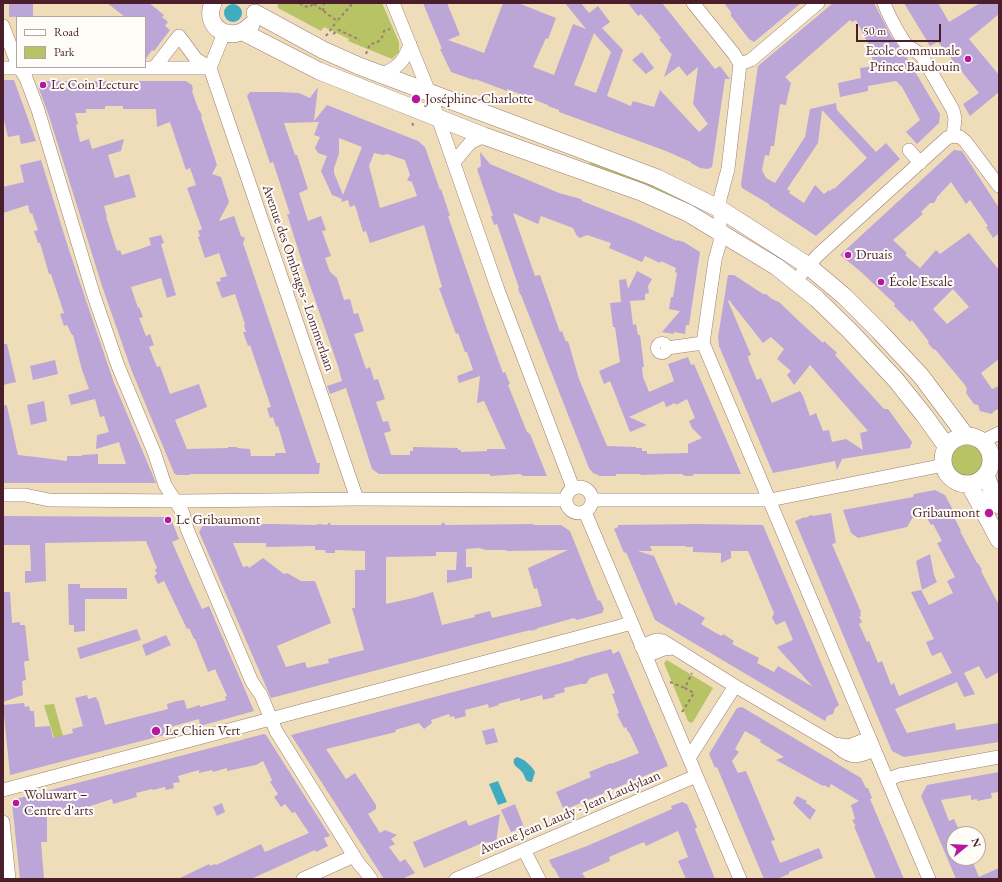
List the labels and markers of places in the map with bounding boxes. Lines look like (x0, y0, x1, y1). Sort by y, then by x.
place label: Ecole communale Prince Baudouin (865, 43, 960, 76)
marker: Ecole communale Prince Baudouin (963, 54, 973, 64)
place label: Le Coin Lecture (51, 77, 139, 93)
marker: Le Coin Lecture (38, 80, 48, 90)
place label: Joséphine-Charlotte (425, 91, 533, 107)
marker: Joséphine-Charlotte (410, 93, 422, 105)
place label: Druais (856, 247, 892, 263)
marker: Druais (843, 250, 853, 260)
place label: École Escale (889, 274, 953, 290)
marker: École Escale (876, 277, 886, 287)
place label: Gribaumont (912, 505, 980, 521)
marker: Gribaumont (983, 507, 995, 519)
place label: Le Gribaumont (176, 512, 260, 528)
marker: Le Gribaumont (163, 515, 173, 525)
place label: Le Chien Vert (165, 723, 240, 739)
marker: Le Chien Vert (150, 725, 162, 737)
place label: Woluwart – Centre d'arts (24, 787, 93, 820)
marker: Woluwart – Centre d'arts (11, 798, 21, 808)

